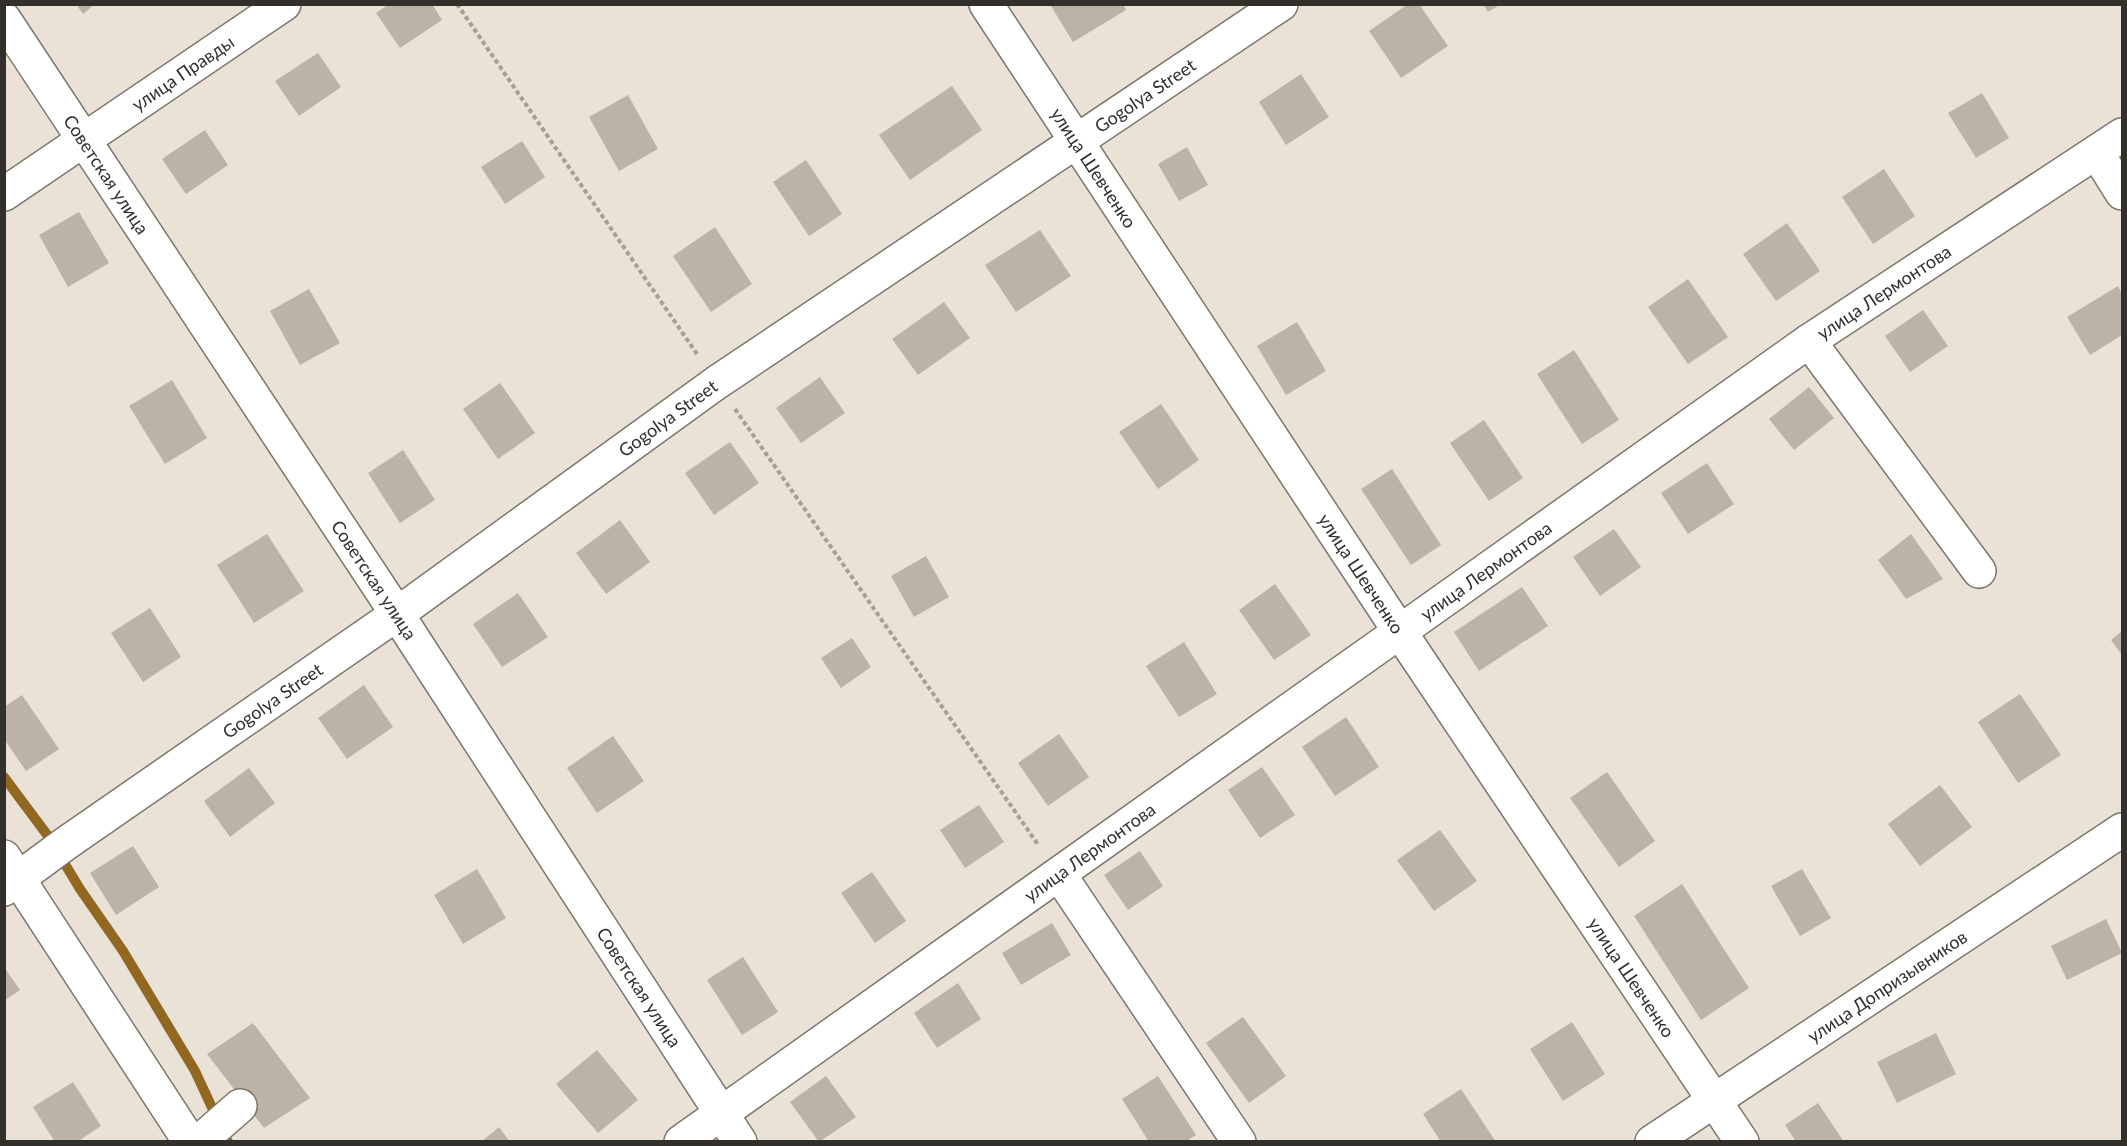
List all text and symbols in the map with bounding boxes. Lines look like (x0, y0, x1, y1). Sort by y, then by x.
street label: улица Правды (127, 30, 238, 115)
street label: Gogolya Street (1090, 53, 1200, 137)
street label: улица Шевченко (1046, 103, 1141, 232)
street label: Советская улица (59, 110, 154, 238)
street label: улица Лермонтова (1813, 240, 1955, 344)
street label: Gogolya Street (614, 374, 722, 461)
street label: улица Шевченко (1314, 509, 1409, 638)
street label: Советская улица (327, 516, 422, 644)
street label: улица Лермонтова (1416, 516, 1556, 625)
street label: Gogolya Street (218, 658, 327, 743)
street label: улица Лермонтова (1019, 798, 1159, 906)
street label: улица Шевченко (1584, 913, 1680, 1041)
street label: Советская улица (592, 923, 686, 1051)
street label: улица Допризывников (1803, 925, 1971, 1047)

